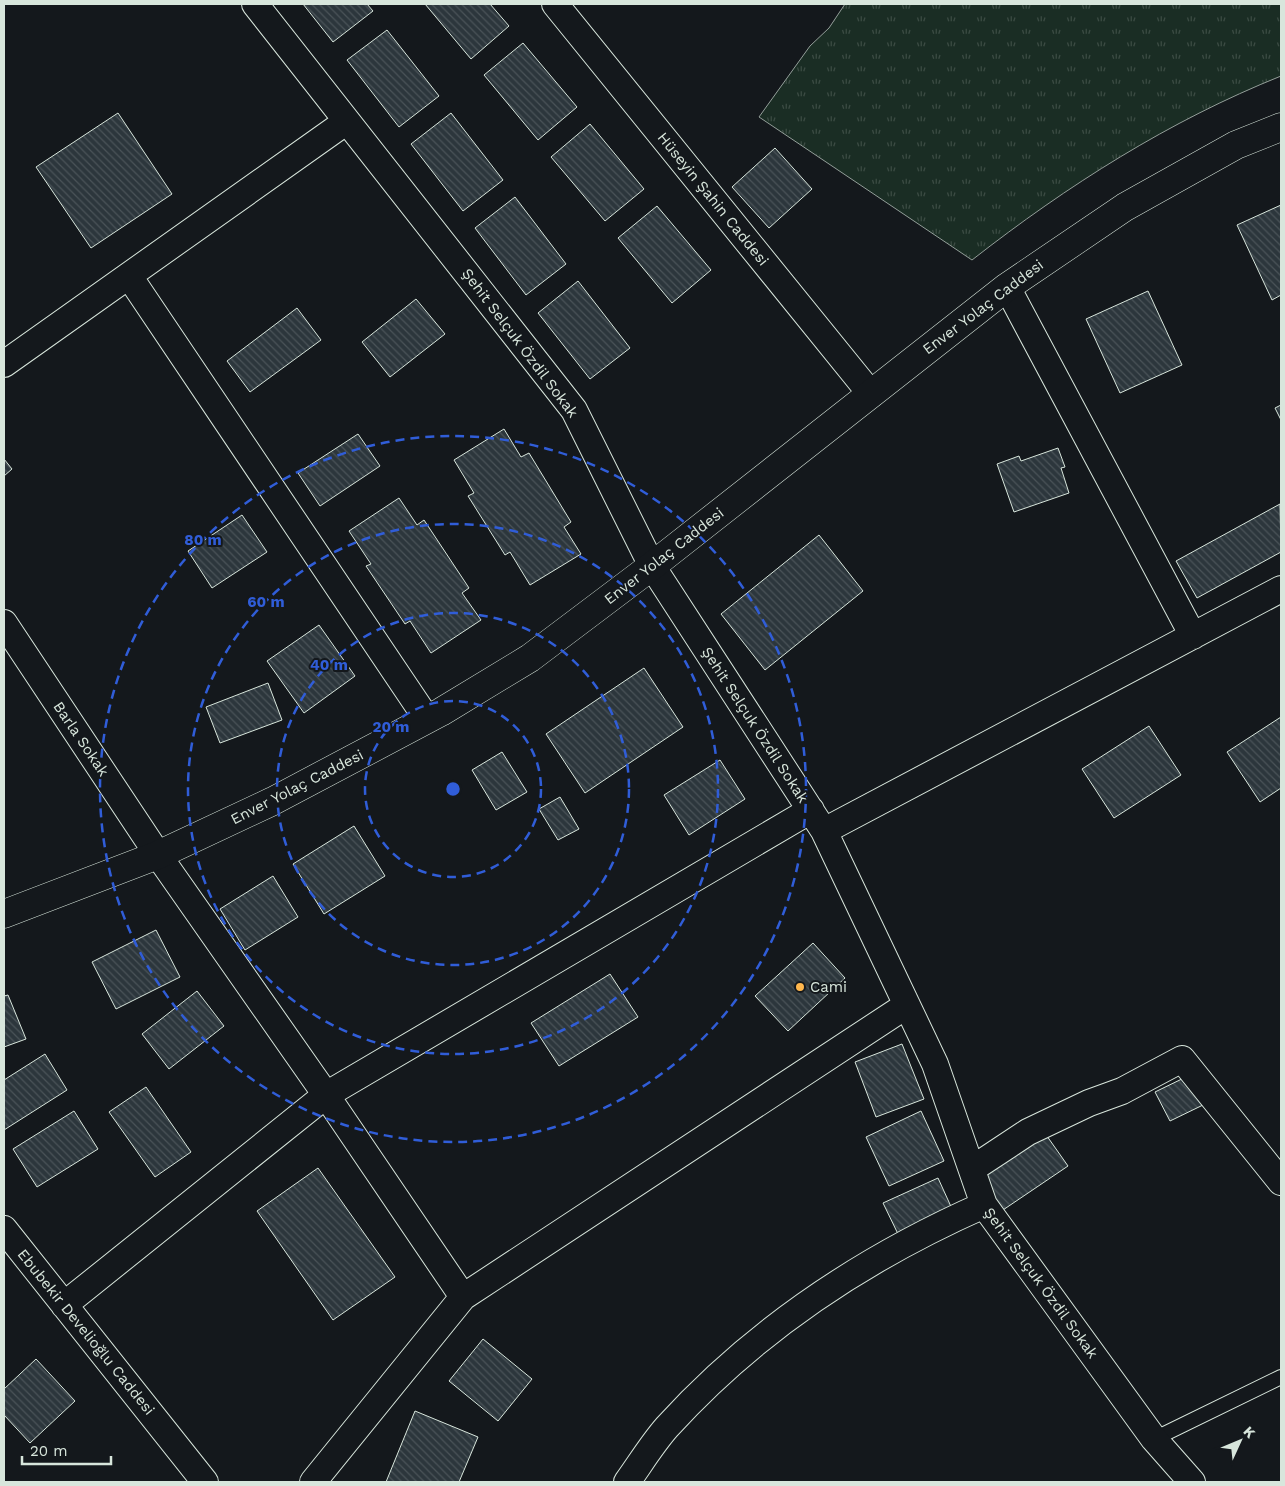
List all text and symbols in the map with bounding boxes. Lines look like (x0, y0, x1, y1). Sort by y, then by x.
street label: Hüseyin Şahin Caddesi (654, 129, 772, 269)
street label: Enver Yolaç Caddesi (919, 256, 1047, 358)
street label: Şehit Selçuk Özdil Sokak (458, 265, 582, 422)
street label: Enver Yolaç Caddesi (601, 504, 727, 608)
text: 80 m (184, 531, 222, 549)
text: 60 m (247, 593, 285, 611)
street label: Şehit Selçuk Özdil Sokak (698, 644, 812, 807)
text: 40 m (310, 656, 348, 674)
street label: Barla Sokak (49, 698, 113, 780)
text: 20 m (372, 718, 410, 736)
street label: Enver Yolaç Caddesi (228, 746, 366, 828)
centre of rings (444, 780, 462, 798)
place label: Cami (810, 978, 847, 996)
marker: Cami (794, 981, 806, 993)
street label: Şehit Selçuk Özdil Sokak (980, 1204, 1102, 1362)
street label: Ebubekir Develioğlu Caddesi (14, 1245, 158, 1419)
north arrow (1215, 1416, 1265, 1466)
text: K (1240, 1423, 1259, 1441)
scale bar (22, 1434, 111, 1466)
text: 20 m (30, 1442, 68, 1460)

